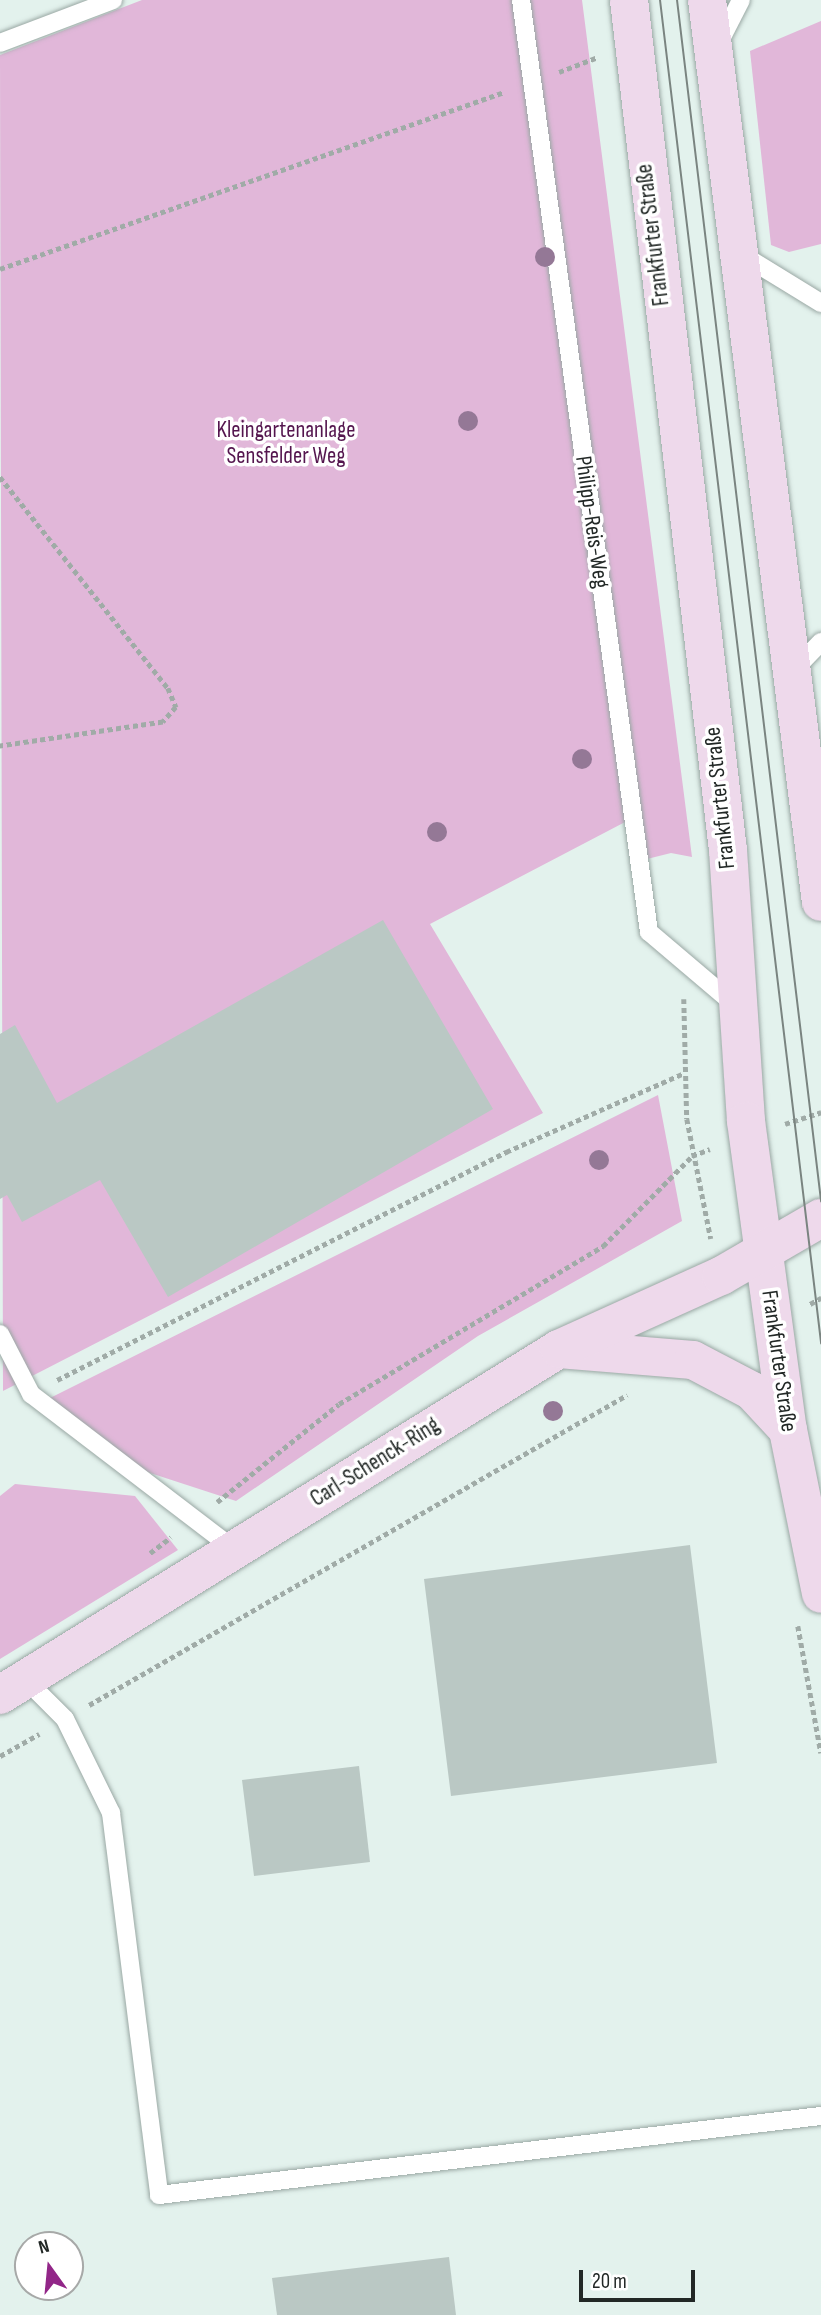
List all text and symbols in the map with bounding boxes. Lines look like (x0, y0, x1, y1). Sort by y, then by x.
street label: Frankfurter Straße (631, 162, 675, 308)
park label: Kleingartenanlage Sensfelder Weg (217, 416, 355, 470)
street label: Philipp-Reis-Weg (569, 454, 615, 590)
street label: Frankfurter Straße (699, 726, 741, 870)
street label: Frankfurter Straße (755, 1288, 803, 1434)
street label: Carl-Schenck-Ring (305, 1411, 445, 1513)
north arrow (14, 2231, 84, 2301)
text: N (36, 2235, 52, 2260)
scale bar (583, 2256, 698, 2300)
text: 20 m (592, 2269, 627, 2294)

